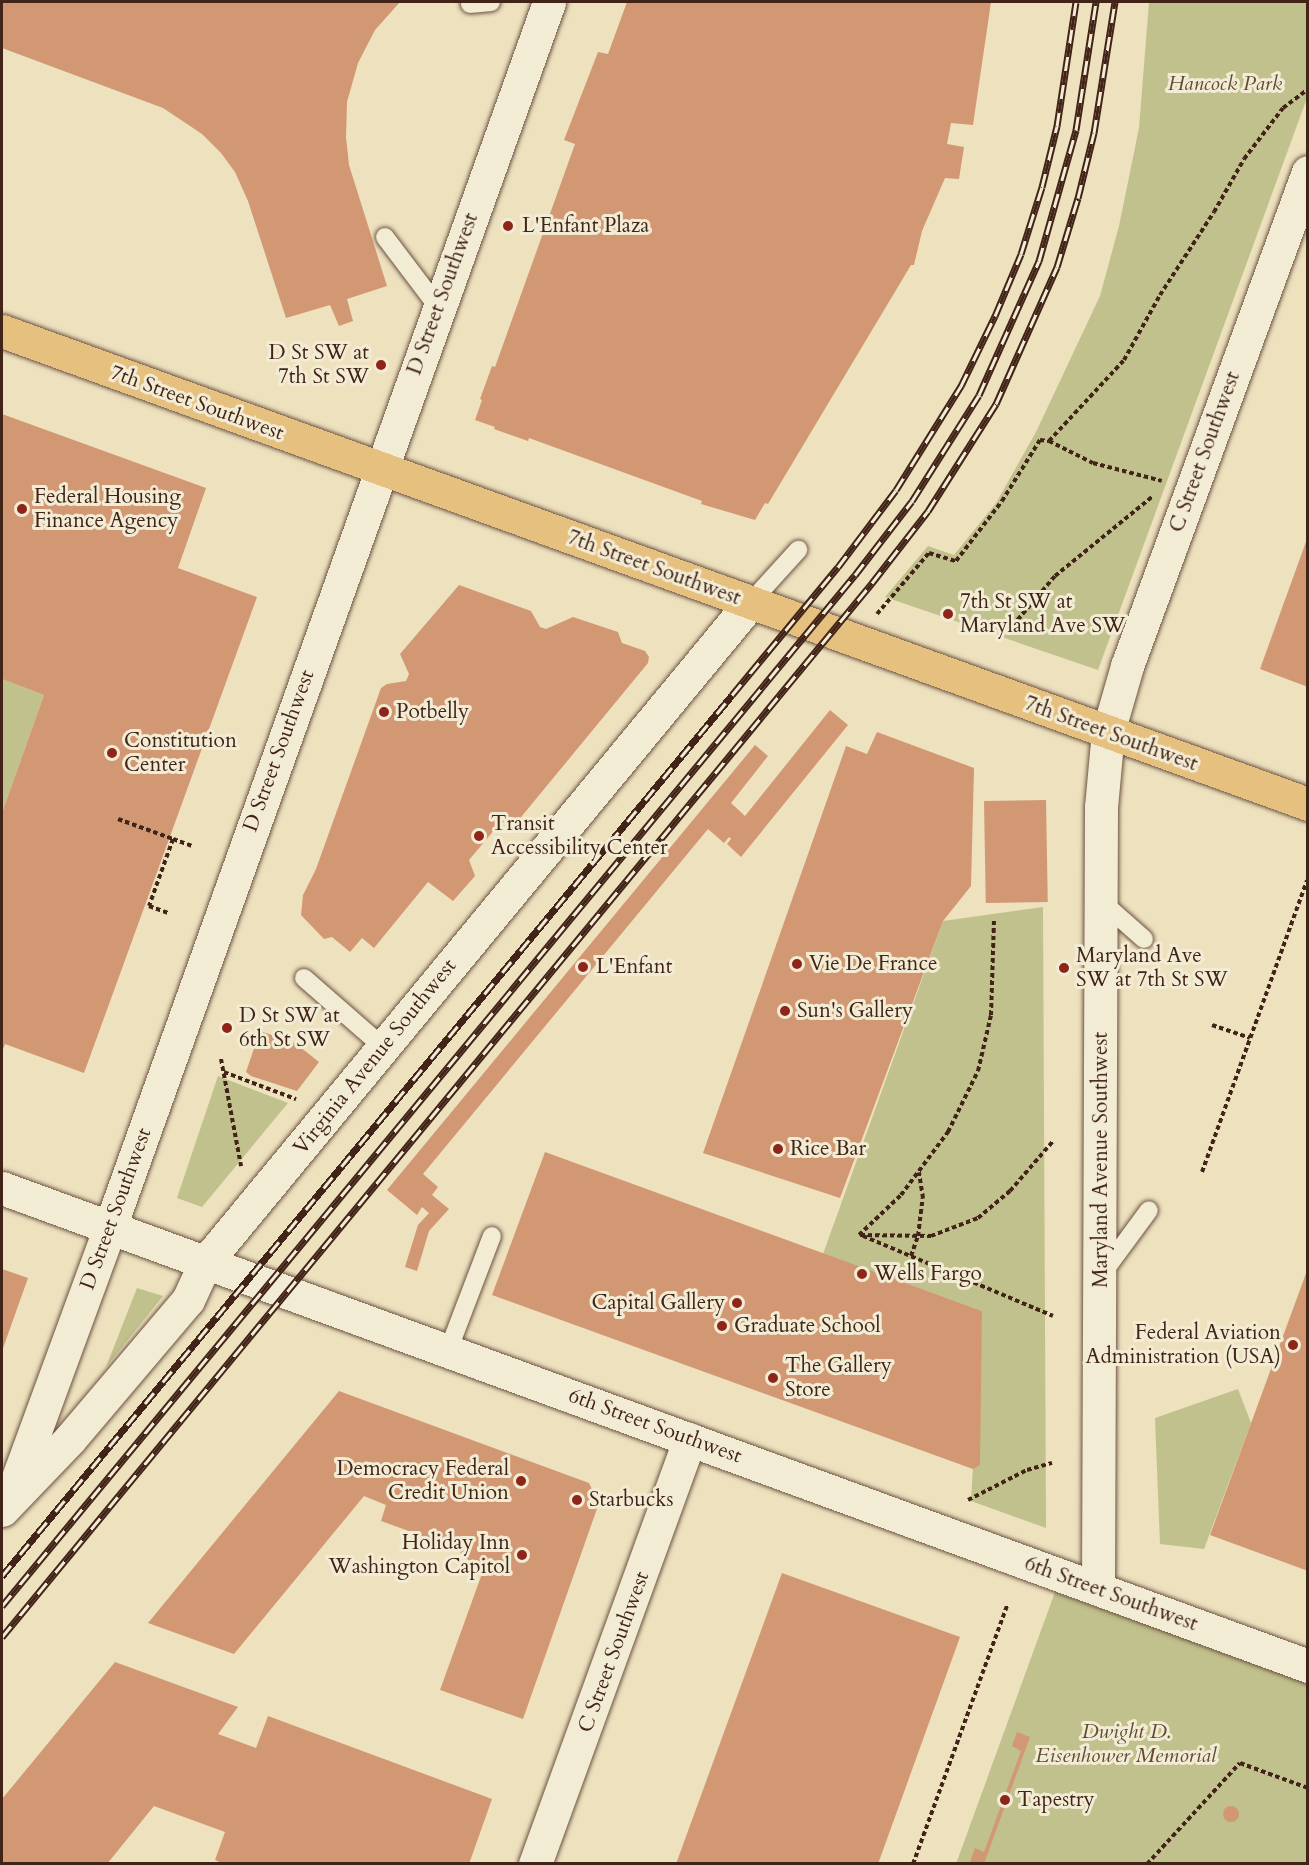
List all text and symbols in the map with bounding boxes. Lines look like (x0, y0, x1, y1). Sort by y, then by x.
park label: Hancock Park (1168, 71, 1282, 97)
street label: D Street Southwest (402, 210, 484, 378)
place label: L'Enfant Plaza (522, 213, 649, 239)
marker: L'Enfant Plaza (499, 217, 517, 235)
place label: D St SW at 7th St SW (268, 340, 369, 390)
marker: D St SW at 7th St SW (374, 358, 388, 372)
street label: 7th Street Southwest (107, 360, 287, 446)
street label: C Street Southwest (1164, 368, 1246, 536)
place label: Federal Housing Finance Agency (34, 484, 181, 534)
marker: Federal Housing Finance Agency (15, 502, 29, 516)
street label: 7th Street Southwest (564, 525, 744, 611)
place label: 7th St SW at Maryland Ave SW (960, 589, 1125, 639)
marker: 7th St SW at Maryland Ave SW (941, 607, 955, 621)
street label: D Street Southwest (238, 667, 320, 835)
street label: 7th Street Southwest (1021, 691, 1201, 777)
place label: Potbelly (396, 699, 469, 725)
marker: Potbelly (377, 705, 391, 719)
place label: Constitution Center (124, 728, 237, 778)
marker: Constitution Center (105, 746, 119, 760)
place label: Transit Accessibility Center (491, 811, 668, 861)
marker: Transit Accessibility Center (472, 829, 486, 843)
place label: Maryland Ave SW at 7th St SW (1076, 943, 1228, 993)
place label: Vie De France (809, 951, 938, 977)
street label: Virginia Avenue Southwest (288, 954, 462, 1160)
place label: L'Enfant (596, 954, 672, 980)
marker: Vie De France (790, 957, 804, 971)
marker: L'Enfant (574, 958, 592, 976)
marker: Maryland Ave SW at 7th St SW (1057, 961, 1071, 975)
place label: Sun's Gallery (797, 998, 913, 1024)
place label: D St SW at 6th St SW (239, 1003, 340, 1053)
marker: Sun's Gallery (778, 1004, 792, 1018)
marker: D St SW at 6th St SW (220, 1021, 234, 1035)
street label: Maryland Avenue Southwest (1088, 1032, 1114, 1288)
street label: D Street Southwest (75, 1125, 157, 1293)
place label: Rice Bar (790, 1136, 866, 1162)
marker: Rice Bar (771, 1142, 785, 1156)
place label: Wells Fargo (874, 1261, 982, 1287)
marker: Wells Fargo (855, 1267, 869, 1281)
place label: Capital Gallery (591, 1290, 725, 1316)
marker: Capital Gallery (730, 1296, 744, 1310)
place label: Graduate School (734, 1313, 881, 1339)
marker: Graduate School (715, 1319, 729, 1333)
place label: Federal Aviation Administration (USA) (1086, 1320, 1281, 1370)
marker: Federal Aviation Administration (USA) (1286, 1338, 1300, 1352)
place label: The Gallery Store (785, 1353, 892, 1403)
marker: The Gallery Store (766, 1371, 780, 1385)
street label: 6th Street Southwest (565, 1383, 745, 1469)
place label: Democracy Federal Credit Union (336, 1456, 509, 1506)
marker: Democracy Federal Credit Union (514, 1474, 528, 1488)
place label: Starbucks (589, 1487, 674, 1513)
marker: Starbucks (570, 1493, 584, 1507)
place label: Holiday Inn Washington Capitol (328, 1530, 510, 1580)
marker: Holiday Inn Washington Capitol (515, 1548, 529, 1562)
street label: 6th Street Southwest (1021, 1551, 1201, 1637)
street label: C Street Southwest (573, 1568, 655, 1736)
park label: Dwight D. Eisenhower Memorial (1035, 1719, 1217, 1769)
place label: Tapestry (1017, 1787, 1095, 1813)
marker: Tapestry (998, 1793, 1012, 1807)

